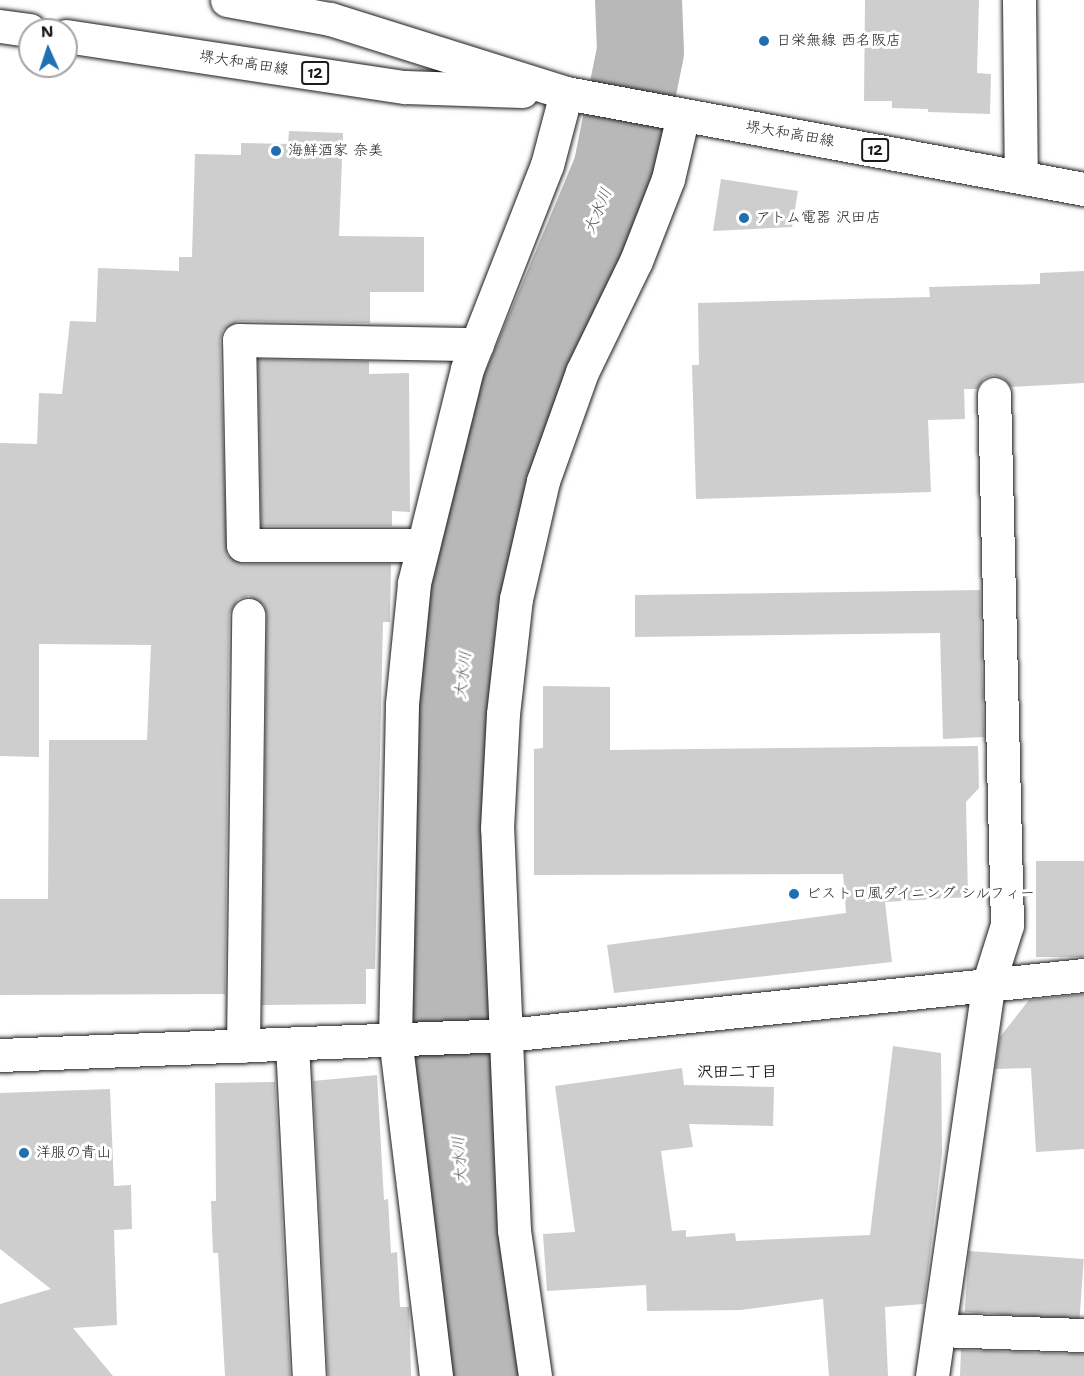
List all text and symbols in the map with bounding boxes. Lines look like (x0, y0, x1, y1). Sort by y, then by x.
north arrow (18, 18, 78, 78)
text: N (40, 21, 54, 42)
place label: 日栄無線 西名阪店 (776, 32, 901, 50)
marker: 日栄無線 西名阪店 (757, 34, 771, 48)
street label: 堺大和高田線 (198, 47, 290, 79)
road number: 12 (300, 62, 330, 84)
street label: 堺大和高田線 (744, 117, 836, 151)
road number: 12 (860, 139, 890, 161)
place label: 海鮮酒家 奈美 (288, 142, 383, 160)
marker: 海鮮酒家 奈美 (269, 144, 283, 158)
water label: 大水川 (580, 185, 616, 237)
place label: アトム電器 沢田店 (756, 209, 881, 227)
marker: アトム電器 沢田店 (737, 211, 751, 225)
water label: 大水川 (451, 650, 475, 700)
place label: ビストロ風ダイニング シルフィー (806, 885, 1036, 903)
marker: ビストロ風ダイニング シルフィー (787, 887, 801, 901)
district label: 沢田二丁目 (697, 1062, 777, 1082)
water label: 大水川 (449, 1135, 471, 1185)
place label: 洋服の青山 (36, 1144, 111, 1162)
marker: 洋服の青山 (17, 1146, 31, 1160)

